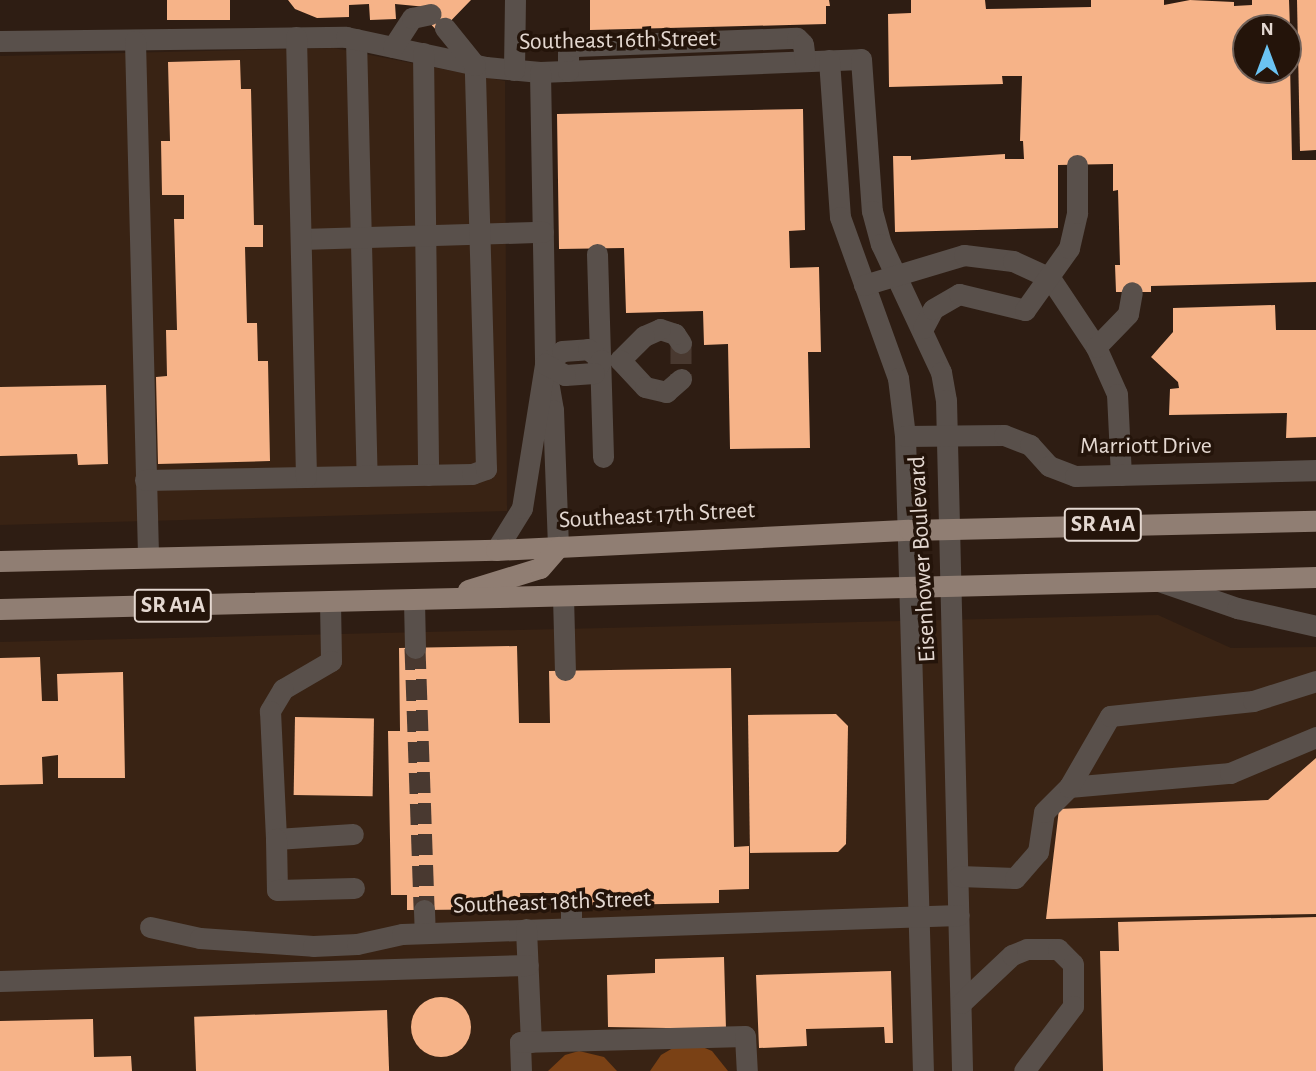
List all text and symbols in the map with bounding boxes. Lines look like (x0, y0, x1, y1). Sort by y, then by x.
north arrow (1232, 14, 1302, 84)
text: N (1260, 20, 1274, 39)
street label: Southeast 16th Street (519, 25, 717, 57)
street label: Marriott Drive (1080, 433, 1212, 461)
street label: Eisenhower Boulevard (903, 455, 943, 663)
street label: Southeast 17th Street (558, 496, 756, 536)
road number: SR A1A (1063, 505, 1143, 544)
road number: SR A1A (133, 586, 213, 626)
street label: Southeast 18th Street (453, 885, 651, 921)

